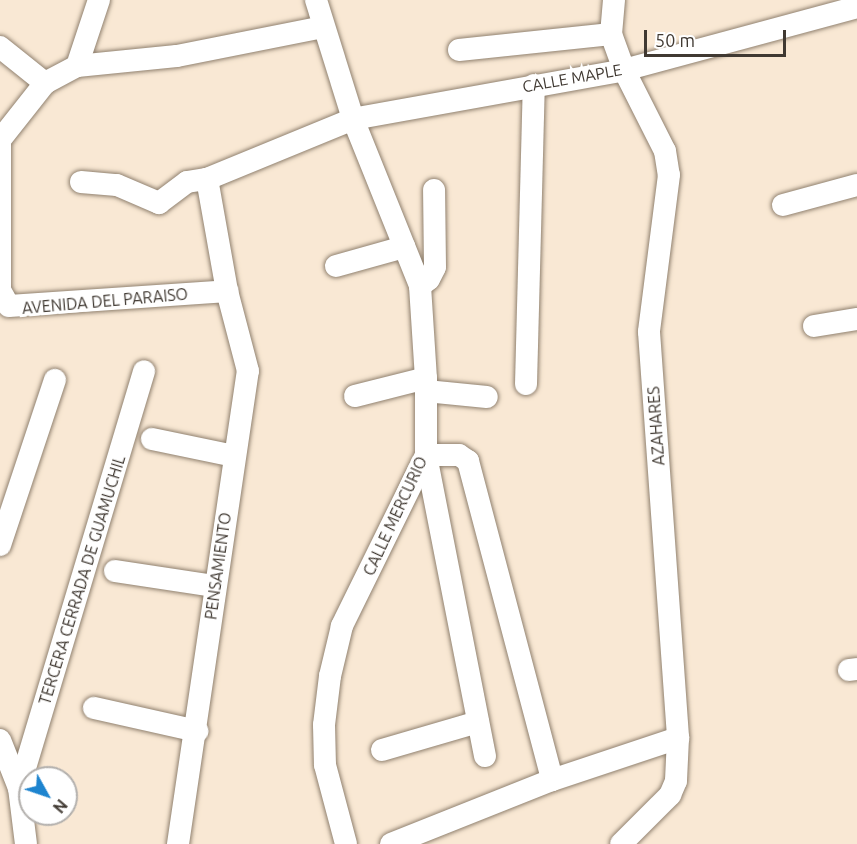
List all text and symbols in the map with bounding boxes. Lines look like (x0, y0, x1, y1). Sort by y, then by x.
scale bar (647, 18, 790, 56)
text: 50 m (655, 30, 695, 50)
street label: CALLE MAPLE (521, 60, 623, 96)
street label: AVENIDA DEL PARAISO (21, 284, 189, 318)
street label: AZAHARES (644, 386, 668, 466)
street label: TERCERA CERRADA DE GUAMUCHIL (35, 453, 129, 707)
street label: CALLE MERCURIO (359, 453, 431, 579)
street label: PENSAMIENTO (201, 511, 235, 621)
north arrow (18, 766, 78, 826)
text: N (50, 796, 71, 817)

